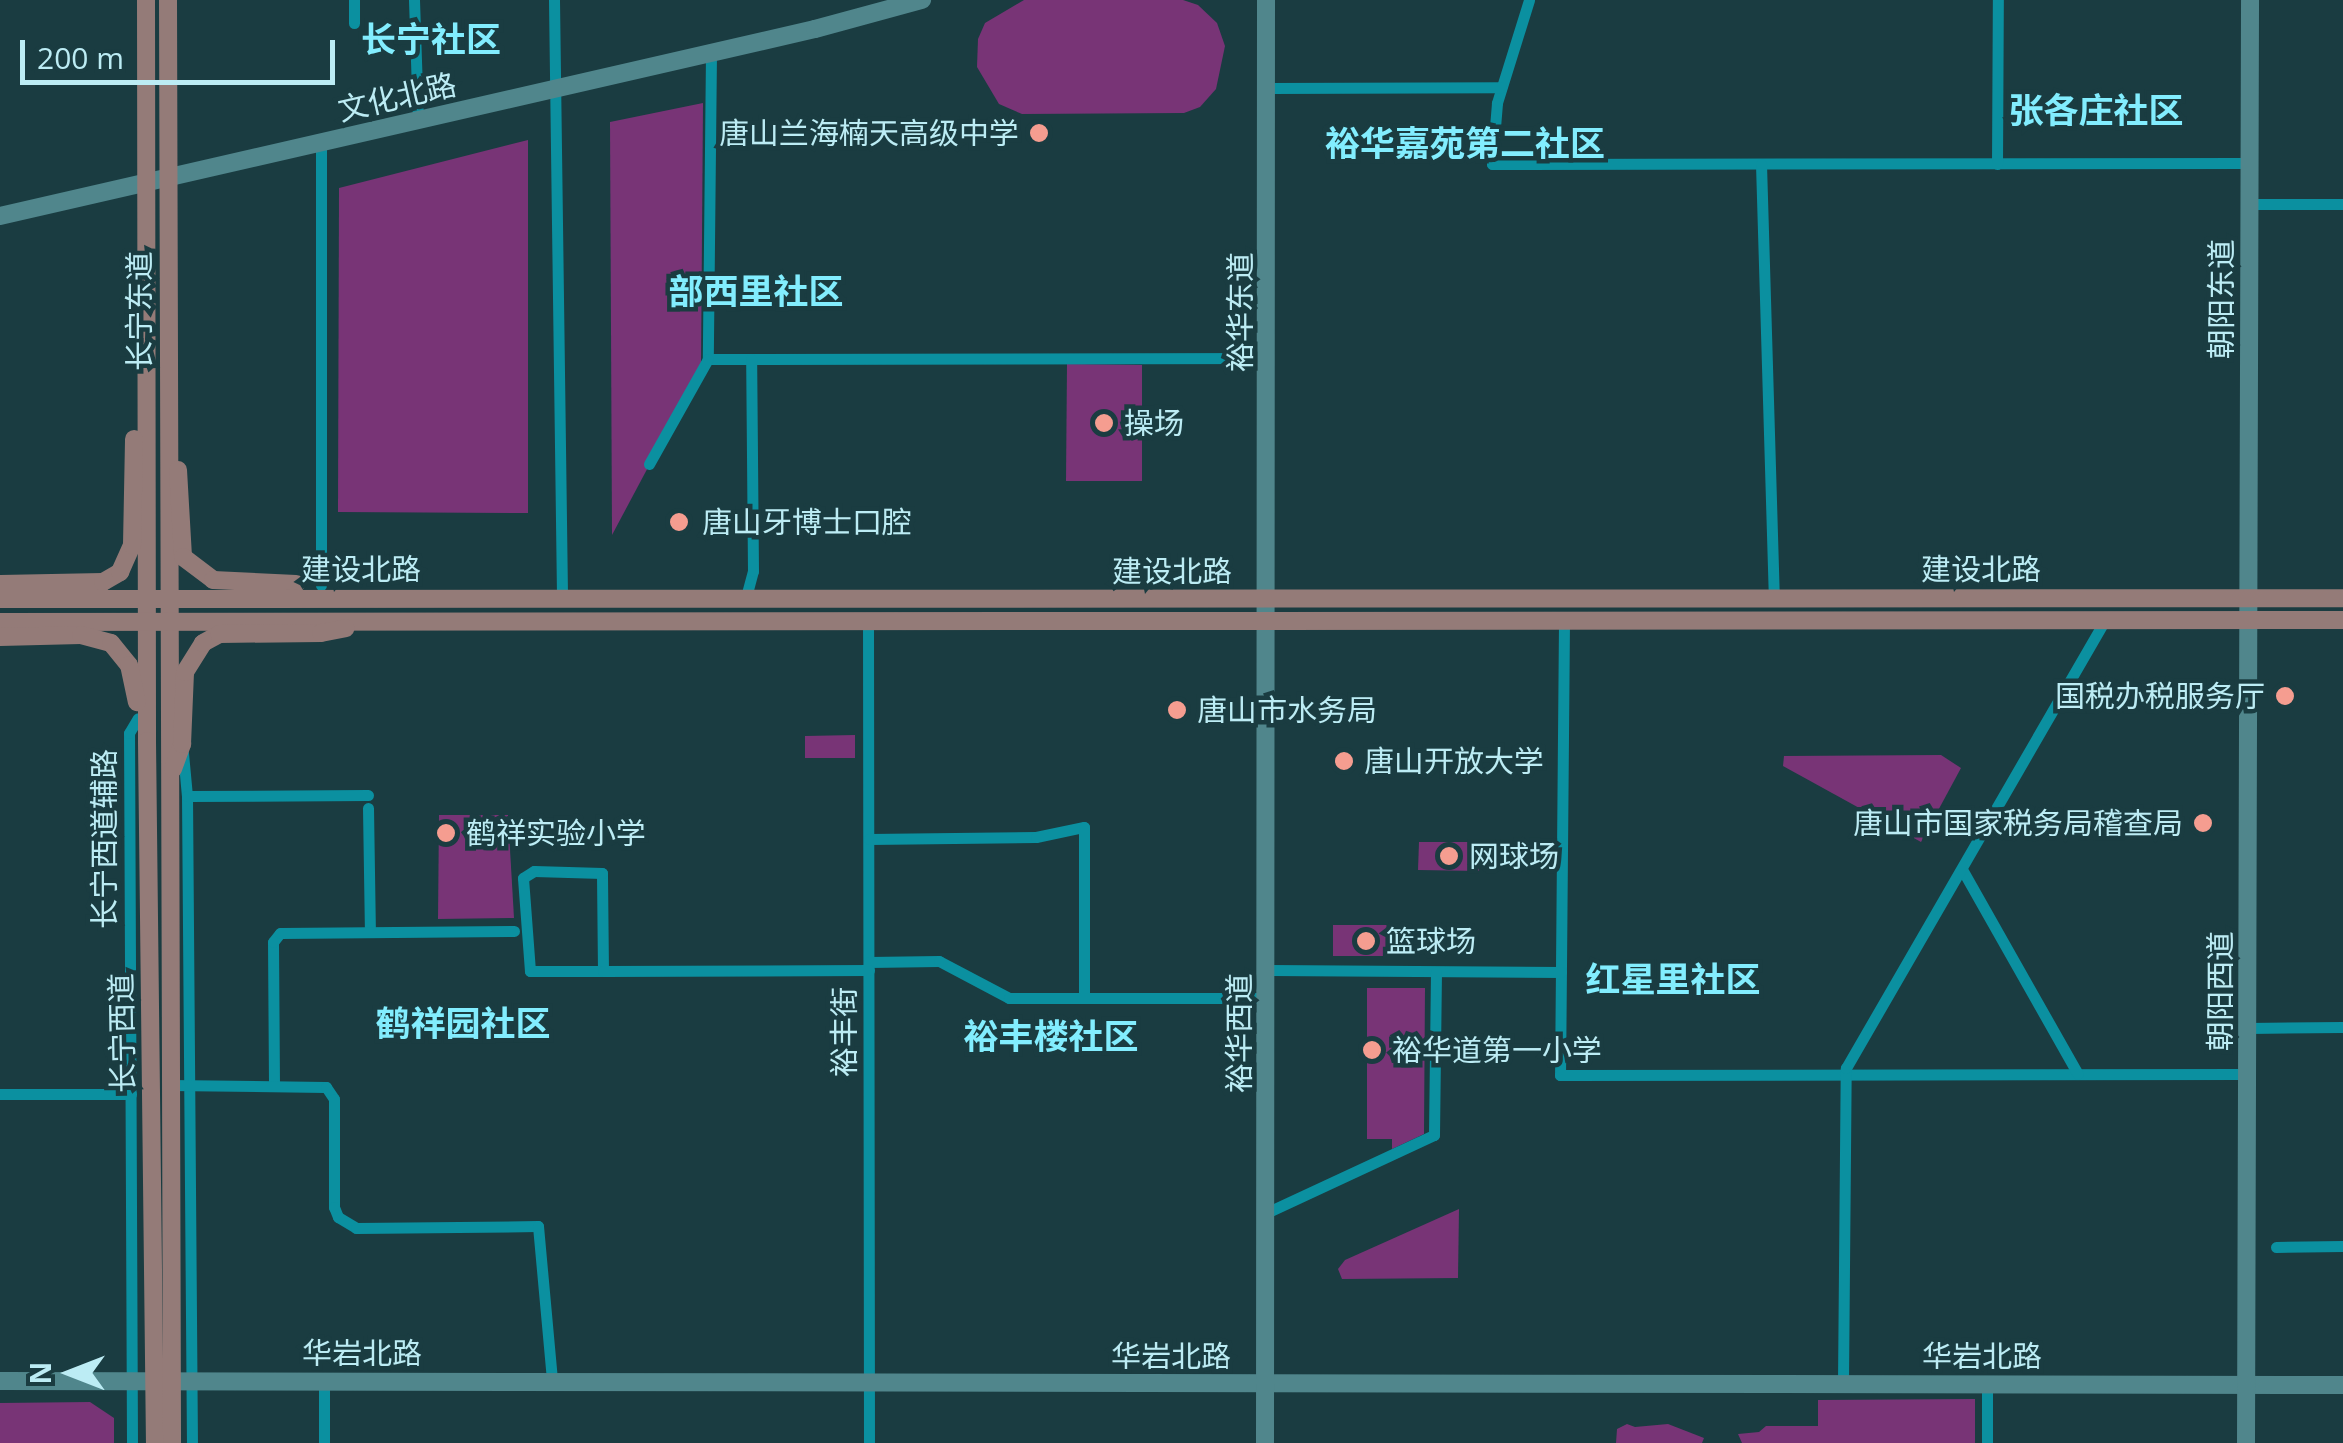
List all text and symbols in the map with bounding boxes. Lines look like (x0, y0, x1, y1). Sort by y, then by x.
district label: 长宁社区 (361, 18, 501, 60)
scale bar (25, 20, 340, 82)
text: 200 m (37, 37, 124, 78)
street label: 文化北路 (334, 66, 460, 128)
district label: 张各庄社区 (2009, 89, 2183, 131)
place label: 唐山兰海楠天高级中学 (719, 115, 1019, 151)
marker: 唐山兰海楠天高级中学 (1028, 122, 1050, 144)
district label: 裕华嘉苑第二社区 (1325, 122, 1605, 164)
street label: 朝阳东道 (2203, 239, 2239, 359)
street label: 长宁东道 (121, 251, 157, 371)
street label: 裕华东道 (1222, 252, 1258, 372)
district label: 部西里社区 (669, 270, 843, 312)
place label: 操场 (1124, 405, 1184, 441)
marker: 操场 (1093, 412, 1115, 434)
place label: 唐山牙博士口腔 (702, 504, 912, 540)
marker: 唐山牙博士口腔 (666, 509, 692, 535)
street label: 建设北路 (301, 551, 421, 587)
street label: 建设北路 (1921, 551, 2041, 587)
street label: 建设北路 (1112, 553, 1232, 589)
place label: 国税办税服务厅 (2055, 678, 2265, 714)
marker: 国税办税服务厅 (2274, 685, 2296, 707)
place label: 唐山市水务局 (1197, 692, 1377, 728)
marker: 唐山市水务局 (1166, 699, 1188, 721)
place label: 唐山开放大学 (1364, 743, 1544, 779)
street label: 长宁西道辅路 (86, 749, 122, 929)
marker: 唐山开放大学 (1333, 750, 1355, 772)
place label: 唐山市国家税务局稽查局 (1853, 805, 2183, 841)
marker: 唐山市国家税务局稽查局 (2192, 812, 2214, 834)
place label: 鹤祥实验小学 (466, 815, 646, 851)
marker: 鹤祥实验小学 (435, 822, 457, 844)
place label: 网球场 (1469, 838, 1559, 874)
marker: 网球场 (1438, 845, 1460, 867)
place label: 篮球场 (1386, 923, 1476, 959)
marker: 篮球场 (1355, 930, 1377, 952)
street label: 朝阳西道 (2202, 931, 2238, 1051)
district label: 红星里社区 (1586, 958, 1760, 1000)
street label: 长宁西道 (103, 973, 141, 1093)
street label: 裕华西道 (1221, 973, 1257, 1093)
street label: 裕丰街 (826, 987, 862, 1077)
district label: 鹤祥园社区 (376, 1002, 550, 1044)
district label: 裕丰楼社区 (964, 1015, 1138, 1057)
place label: 裕华道第一小学 (1392, 1032, 1602, 1068)
marker: 裕华道第一小学 (1361, 1039, 1383, 1061)
north arrow (20, 1323, 120, 1423)
street label: 华岩北路 (302, 1335, 422, 1371)
street label: 华岩北路 (1111, 1338, 1231, 1374)
street label: 华岩北路 (1922, 1338, 2042, 1374)
text: N (21, 1362, 59, 1384)

